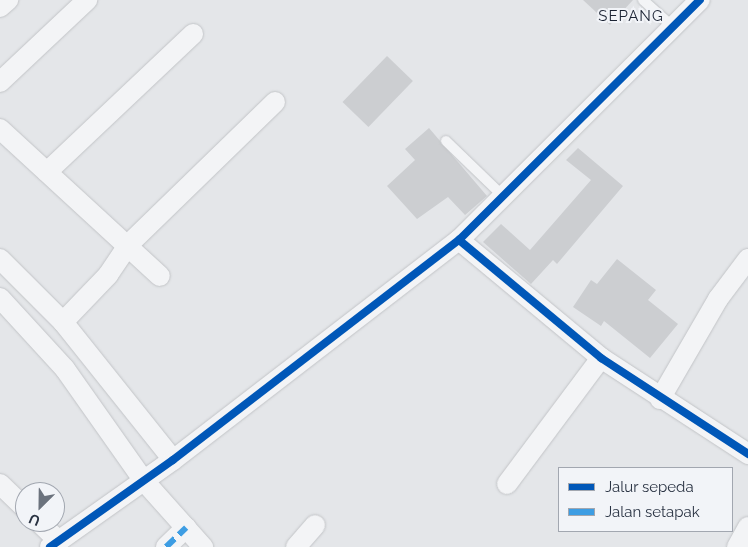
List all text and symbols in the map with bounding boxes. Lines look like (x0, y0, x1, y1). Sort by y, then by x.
district label: SEPANG (598, 8, 664, 26)
legend (558, 467, 733, 532)
text: Jalur sepeda (605, 478, 694, 496)
north arrow (15, 482, 65, 532)
text: Jalan setapak (605, 503, 700, 521)
text: U (27, 510, 42, 529)

